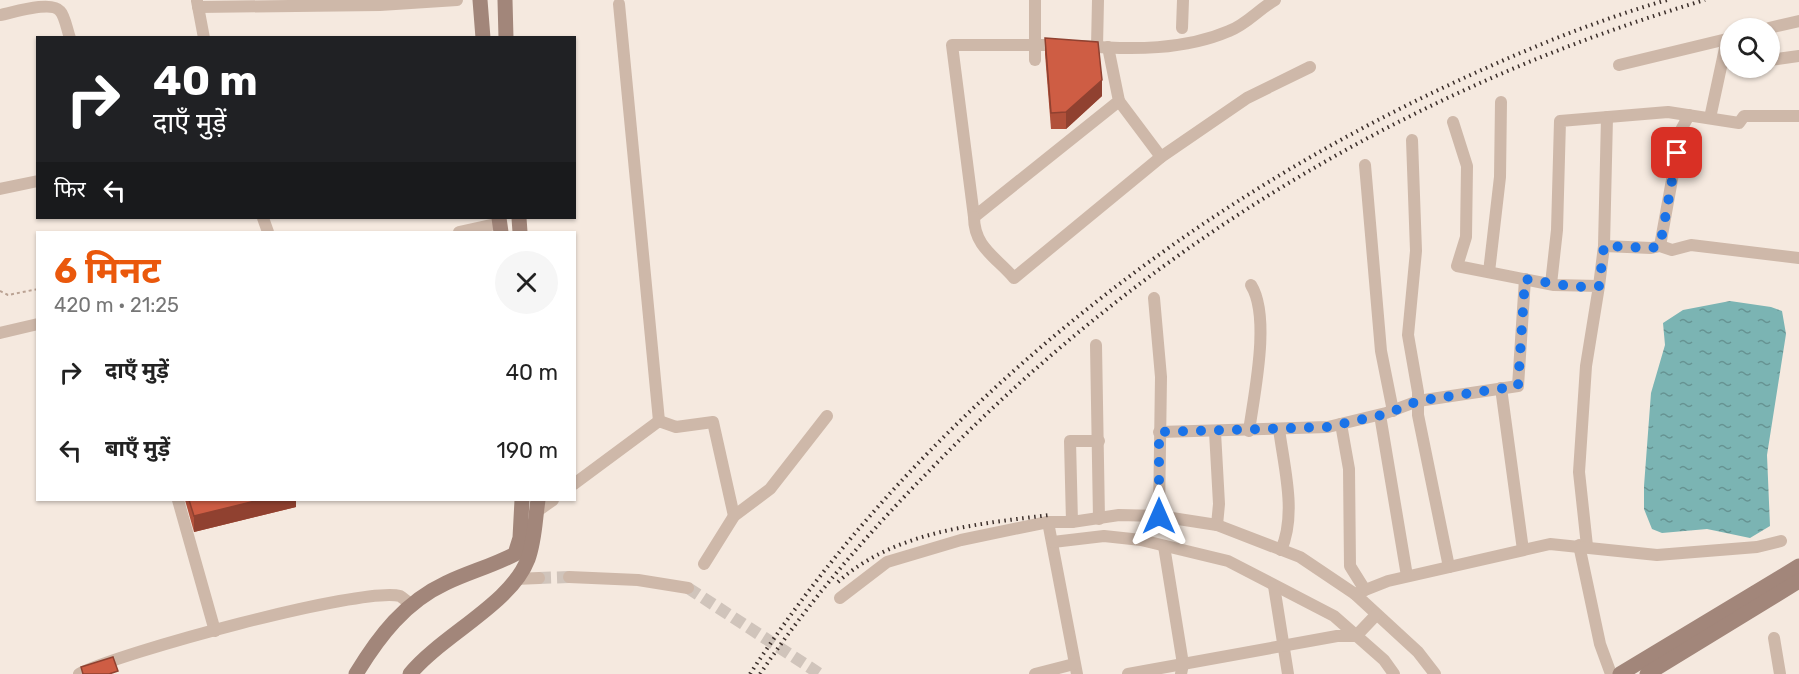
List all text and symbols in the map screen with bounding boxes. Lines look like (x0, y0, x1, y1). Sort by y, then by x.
map controls (1720, 18, 1780, 78)
button: search (1720, 18, 1780, 78)
text: 40 m (153, 56, 258, 106)
icon: right (54, 60, 132, 138)
text: दाएँ मुड़ें (153, 107, 226, 139)
pin (1651, 127, 1702, 178)
icon: arrive (1660, 136, 1693, 169)
icon: left (98, 174, 131, 207)
text: फिर (54, 176, 86, 203)
text: 6 मिनट (54, 249, 161, 292)
button: close (495, 251, 558, 314)
text: 420 m · 21:25 (54, 293, 179, 317)
icon: right (54, 356, 87, 389)
text: दाएँ मुड़ें (105, 357, 169, 384)
text: 40 m (505, 359, 558, 386)
icon: left (54, 434, 87, 467)
text: बाएँ मुड़ें (105, 435, 170, 462)
text: 190 m (497, 437, 558, 464)
position arrow (1127, 484, 1191, 548)

